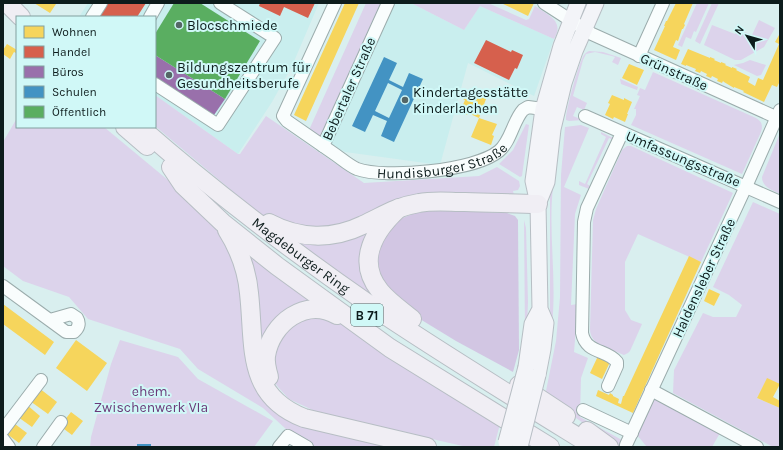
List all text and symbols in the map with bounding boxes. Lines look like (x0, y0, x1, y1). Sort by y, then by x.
legend (16, 16, 156, 128)
north arrow (727, 16, 767, 56)
place label: Blocschmiede (187, 17, 277, 34)
marker: Blocschmiede (174, 20, 184, 30)
text: N (732, 23, 747, 37)
text: Wohnen (52, 25, 97, 39)
street label: Bebertaler Straße (319, 35, 379, 143)
text: Handel (52, 45, 91, 59)
street label: Grünstraße (638, 50, 710, 94)
place label: Bildungszentrum für Gesundheitsberufe (177, 59, 311, 92)
text: Büros (52, 65, 84, 79)
marker: Bildungszentrum für Gesundheitsberufe (164, 70, 174, 80)
place label: Kindertagesstätte Kinderlachen (413, 84, 528, 117)
text: Schulen (52, 85, 97, 99)
marker: Kindertagesstätte Kinderlachen (400, 95, 410, 105)
text: Öffentlich (52, 105, 106, 119)
street label: Umfassungsstraße (623, 127, 743, 191)
street label: Hundisburger Straße (377, 140, 511, 182)
street label: Magdeburger Ring (249, 214, 353, 297)
street label: Haldensleber Straße (669, 216, 739, 340)
road number: B 71 (351, 304, 383, 326)
park label: ehem. Zwischenwerk VIa (94, 383, 208, 416)

